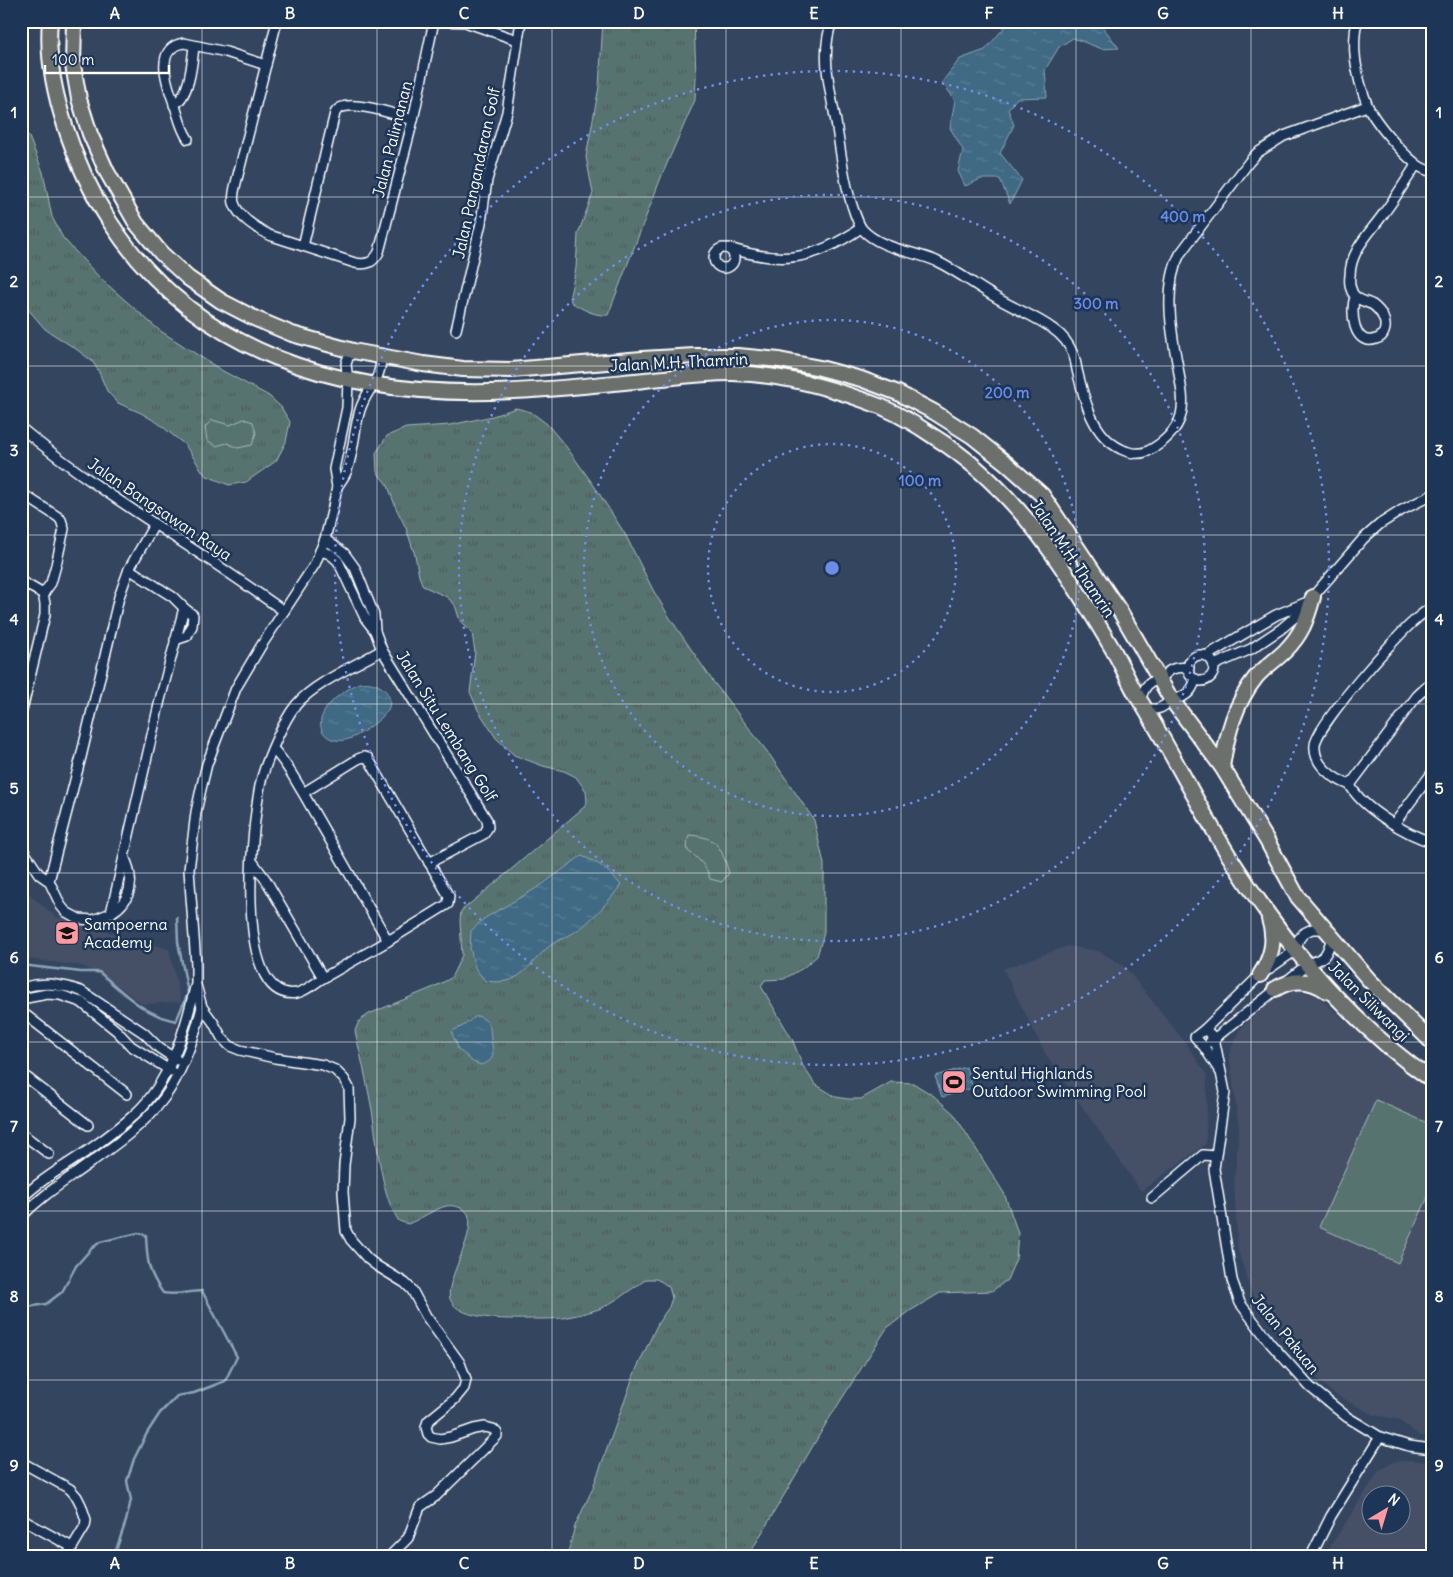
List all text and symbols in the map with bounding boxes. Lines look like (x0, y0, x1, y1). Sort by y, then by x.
text: A (110, 3, 120, 23)
text: B (285, 3, 296, 23)
text: C (459, 3, 470, 23)
text: D (633, 3, 645, 23)
text: E (809, 3, 819, 23)
text: F (984, 3, 994, 23)
text: G (1157, 3, 1169, 23)
text: H (1332, 3, 1344, 23)
scale bar (45, 42, 169, 74)
text: 100 m (52, 50, 94, 69)
street label: Jalan Palimanan (368, 79, 416, 199)
street label: Jalan Pangandaran Golf (448, 85, 504, 260)
text: 1 (11, 102, 17, 122)
text: 1 (1436, 102, 1442, 122)
text: 400 m (1160, 207, 1206, 226)
text: 2 (10, 271, 19, 291)
text: 2 (1435, 271, 1444, 291)
text: 300 m (1074, 294, 1119, 313)
street label: Jalan M.H. Thamrin (610, 348, 748, 376)
text: 200 m (985, 383, 1029, 402)
text: 3 (9, 440, 19, 460)
text: 3 (1434, 440, 1444, 460)
street label: Jalan Bangsawan Raya (84, 453, 236, 565)
text: 100 m (899, 471, 941, 490)
street label: Jalan M.H. Thamrin (1026, 495, 1120, 621)
centre of rings (823, 559, 841, 577)
text: 4 (9, 609, 19, 629)
text: 4 (1434, 609, 1444, 629)
street label: Jalan Situ Lembang Golf (392, 647, 502, 806)
text: 5 (9, 778, 19, 798)
text: 5 (1434, 778, 1444, 798)
place label: Sampoerna Academy (84, 914, 168, 952)
school or university icon: Sampoerna Academy (54, 920, 80, 946)
text: 6 (9, 947, 19, 967)
text: 6 (1434, 947, 1444, 967)
street label: Jalan Siliwangi (1324, 956, 1414, 1046)
place label: Sentul Highlands Outdoor Swimming Pool (972, 1063, 1146, 1101)
sports icon: Sentul Highlands Outdoor Swimming Pool (941, 1069, 967, 1095)
text: 7 (10, 1116, 18, 1136)
text: 7 (1435, 1116, 1443, 1136)
text: 8 (9, 1286, 19, 1306)
text: 8 (1434, 1286, 1444, 1306)
street label: Jalan Pakuan (1248, 1290, 1324, 1378)
text: 9 (9, 1455, 19, 1475)
text: 9 (1434, 1455, 1444, 1475)
north arrow (1360, 1484, 1410, 1534)
text: N (1385, 1490, 1403, 1510)
text: A (110, 1553, 120, 1573)
text: B (285, 1553, 296, 1573)
text: C (459, 1553, 470, 1573)
text: D (633, 1553, 645, 1573)
text: E (809, 1553, 819, 1573)
text: F (984, 1553, 994, 1573)
text: G (1157, 1553, 1169, 1573)
text: H (1332, 1553, 1344, 1573)

